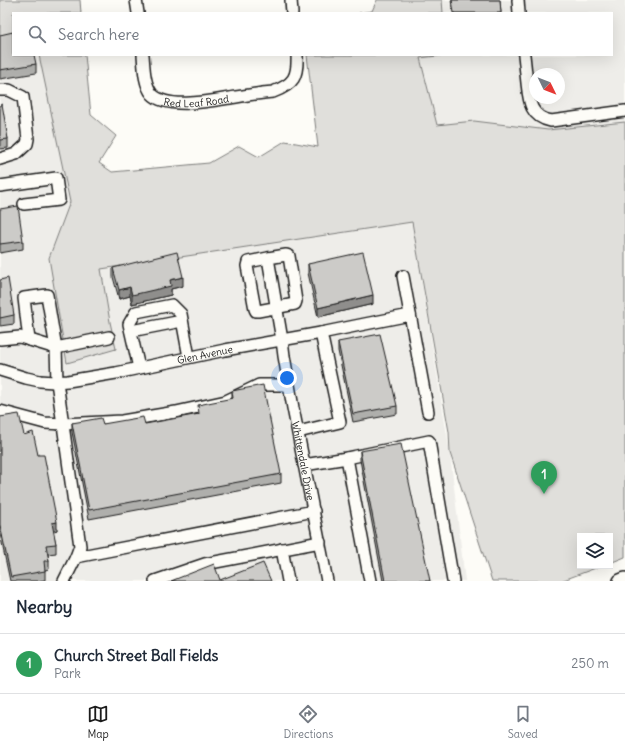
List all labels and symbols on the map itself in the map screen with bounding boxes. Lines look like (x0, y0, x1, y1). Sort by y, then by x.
north arrow (529, 68, 565, 104)
street label: Red Leaf Road (162, 92, 230, 110)
street label: Glen Avenue (176, 343, 234, 367)
your location (277, 368, 297, 388)
street label: Whittendale Drive (289, 420, 317, 501)
pin: 1 (531, 461, 557, 494)

